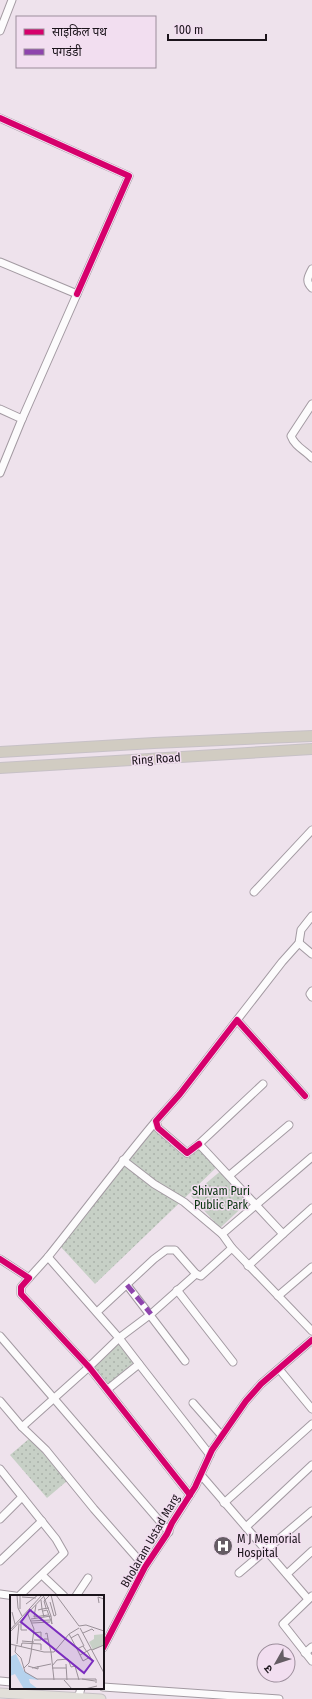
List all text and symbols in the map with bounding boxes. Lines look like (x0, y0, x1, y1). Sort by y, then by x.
legend (16, 16, 156, 68)
scale bar (168, 16, 266, 42)
text: 100 m (174, 23, 203, 37)
text: साइकिल पथ (52, 24, 107, 39)
text: पगडंडी (52, 44, 82, 59)
street label: Ring Road (131, 750, 181, 768)
park label: Shivam Puri Public Park (192, 1184, 250, 1212)
street label: Bholaram Ustad Marg (118, 1492, 183, 1590)
place label: M J Memorial Hospital (237, 1532, 301, 1560)
hospital icon: M J Memorial Hospital (212, 1535, 234, 1557)
inset map (10, 1595, 104, 1689)
north arrow (256, 1643, 296, 1683)
text: उ (261, 1662, 276, 1676)

